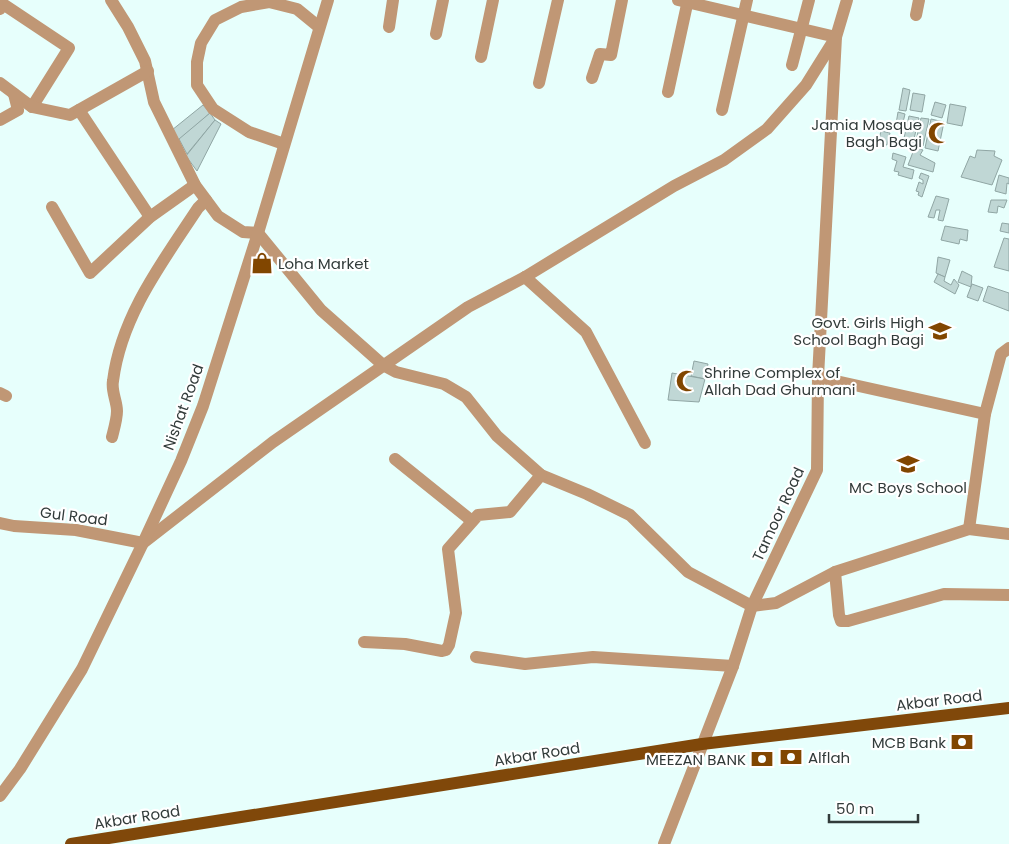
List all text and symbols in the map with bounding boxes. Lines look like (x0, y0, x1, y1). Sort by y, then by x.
place label: Jamia Mosque Bagh Bagi (811, 114, 922, 152)
mosque icon: Jamia Mosque Bagh Bagi (926, 120, 952, 146)
shop icon: Loha Market (249, 250, 275, 276)
place label: Loha Market (278, 253, 369, 274)
place label: Govt. Girls High School Bagh Bagi (793, 312, 924, 350)
school or university icon: Govt. Girls High School Bagh Bagi (927, 318, 953, 344)
street label: Nishat Road (158, 361, 208, 453)
place label: Shrine Complex of Allah Dad Ghurmani (704, 362, 855, 400)
mosque icon: Shrine Complex of Allah Dad Ghurmani (674, 368, 700, 394)
school or university icon: MC Boys School (895, 451, 921, 477)
street label: Tamoor Road (747, 464, 809, 564)
place label: MC Boys School (849, 477, 967, 498)
street label: Gul Road (39, 501, 109, 531)
street label: Akbar Road (895, 684, 983, 716)
bank icon: MCB Bank (949, 729, 975, 755)
place label: MCB Bank (872, 732, 946, 753)
street label: Akbar Road (493, 737, 581, 771)
bank icon: Alflah (778, 744, 804, 770)
bank icon: MEEZAN BANK (749, 746, 775, 772)
place label: Alflah (808, 747, 850, 768)
place label: MEEZAN BANK (646, 749, 746, 770)
scale bar (829, 792, 918, 824)
text: 50 m (836, 798, 874, 819)
street label: Akbar Road (93, 800, 181, 834)

